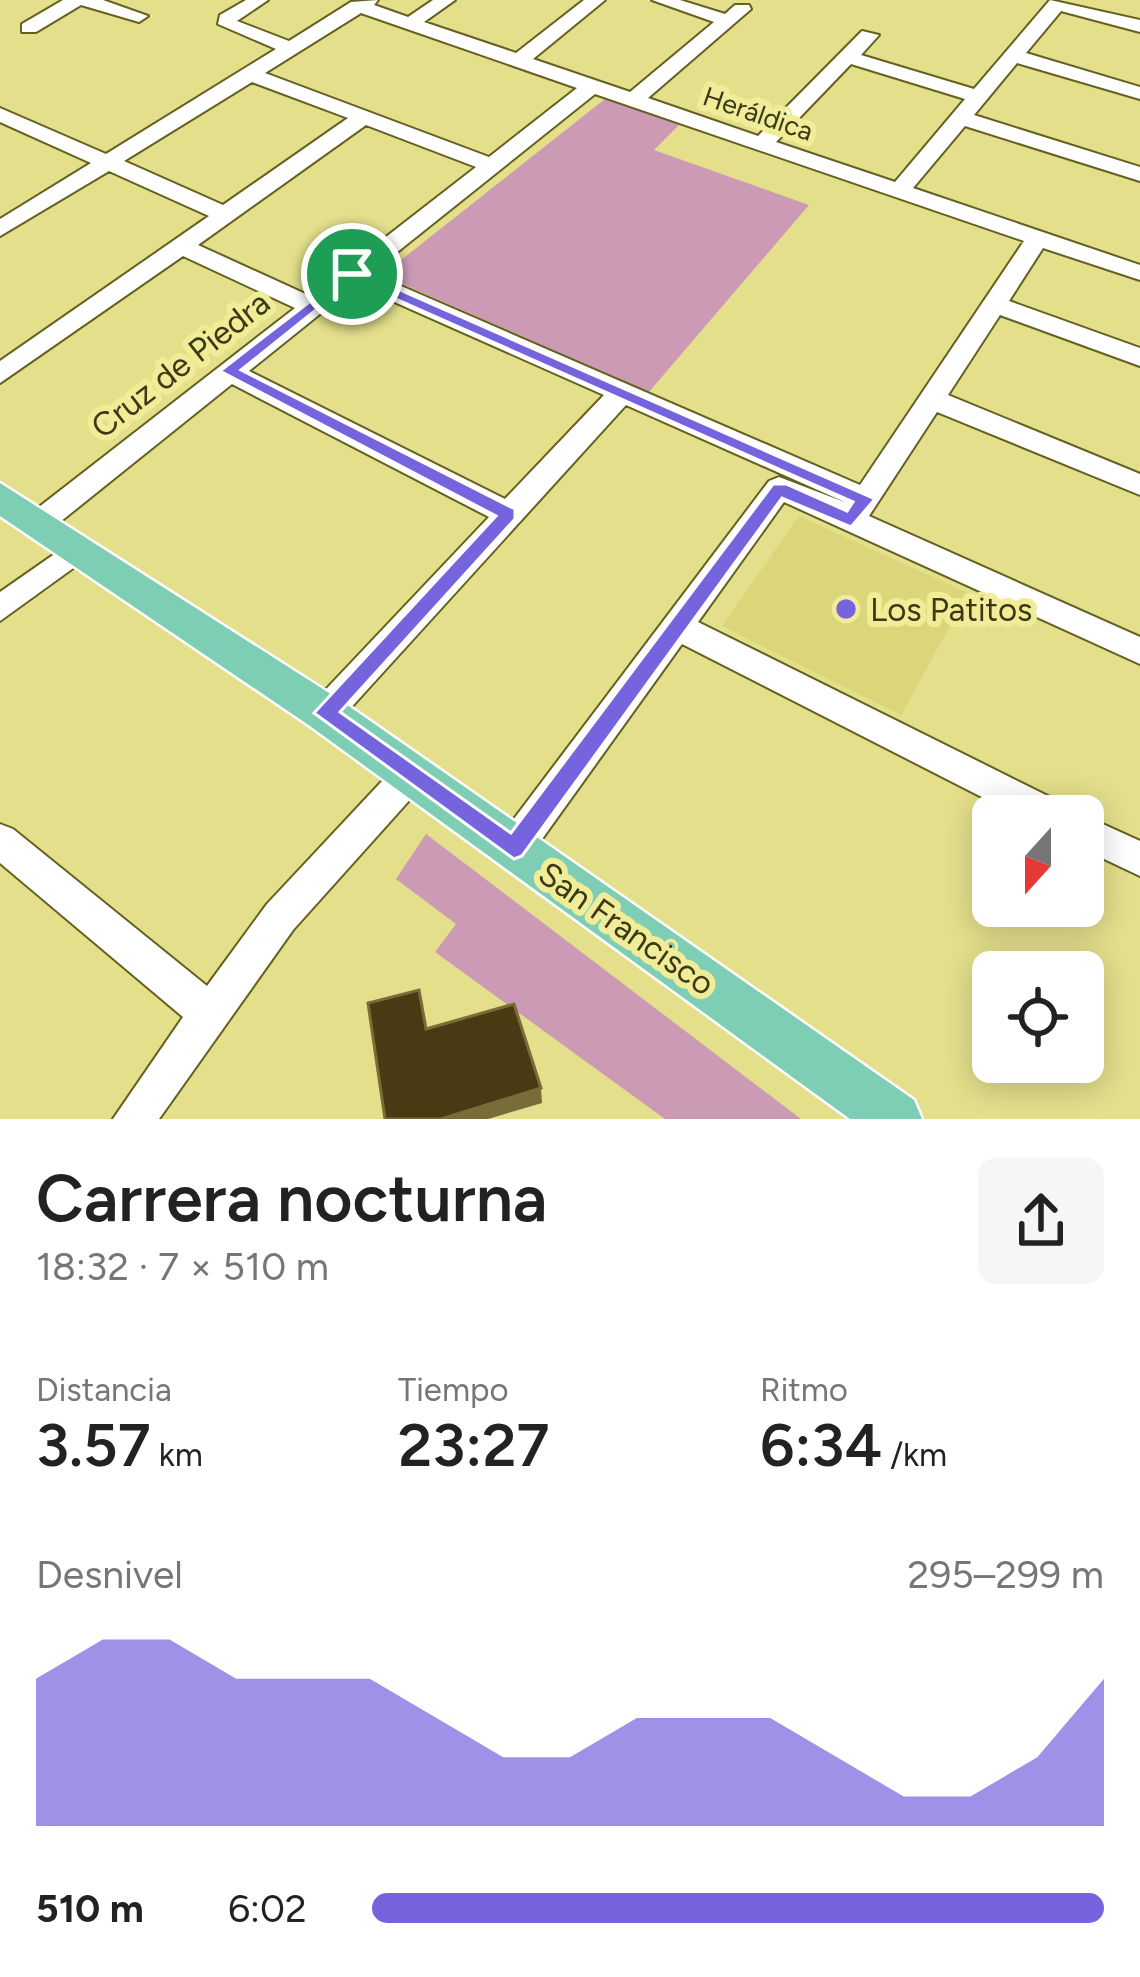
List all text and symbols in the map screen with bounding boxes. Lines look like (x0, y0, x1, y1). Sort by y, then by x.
street label: Heráldica (699, 79, 818, 148)
pin (301, 223, 403, 325)
icon: arrive (319, 241, 385, 307)
street label: Cruz de Piedra (83, 283, 277, 446)
place label: Los Patitos (870, 590, 1032, 629)
marker: Los Patitos (833, 596, 859, 622)
north arrow (972, 795, 1104, 927)
map controls (972, 795, 1104, 1083)
street label: San Francisco (531, 853, 722, 1003)
button: locate (972, 951, 1104, 1083)
text: Carrera nocturna (36, 1158, 547, 1238)
button: share (978, 1158, 1104, 1284)
text: 18:32 · 7 × 510 m (36, 1243, 329, 1290)
text: Distancia (36, 1370, 172, 1409)
text: Tiempo (398, 1370, 509, 1409)
text: Ritmo (760, 1370, 848, 1409)
text: 3.57 (36, 1409, 151, 1481)
text: 23:27 (398, 1409, 549, 1481)
text: 6:34 (760, 1409, 882, 1481)
text: km (151, 1435, 203, 1474)
text: /km (882, 1435, 947, 1474)
text: Desnivel (36, 1551, 183, 1598)
text: 295–299 m (907, 1551, 1104, 1598)
text: 510 m (36, 1885, 144, 1932)
text: 6:02 (228, 1885, 307, 1932)

